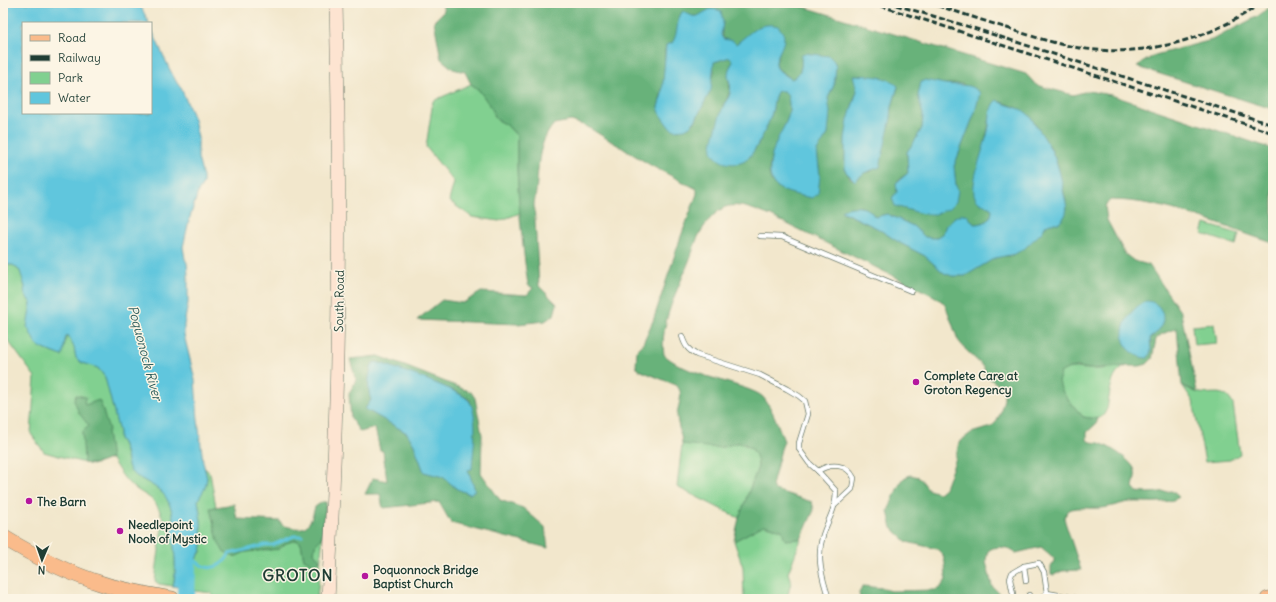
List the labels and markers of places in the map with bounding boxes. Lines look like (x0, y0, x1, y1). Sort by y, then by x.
place label: Complete Care at Groton Regency (924, 368, 1019, 398)
marker: Complete Care at Groton Regency (911, 377, 921, 387)
place label: The Barn (37, 494, 86, 509)
marker: The Barn (24, 496, 34, 506)
place label: Needlepoint Nook of Mystic (128, 517, 207, 547)
marker: Needlepoint Nook of Mystic (115, 526, 125, 536)
place label: Poquonnock Bridge Baptist Church (373, 562, 479, 592)
marker: Poquonnock Bridge Baptist Church (360, 571, 370, 581)

